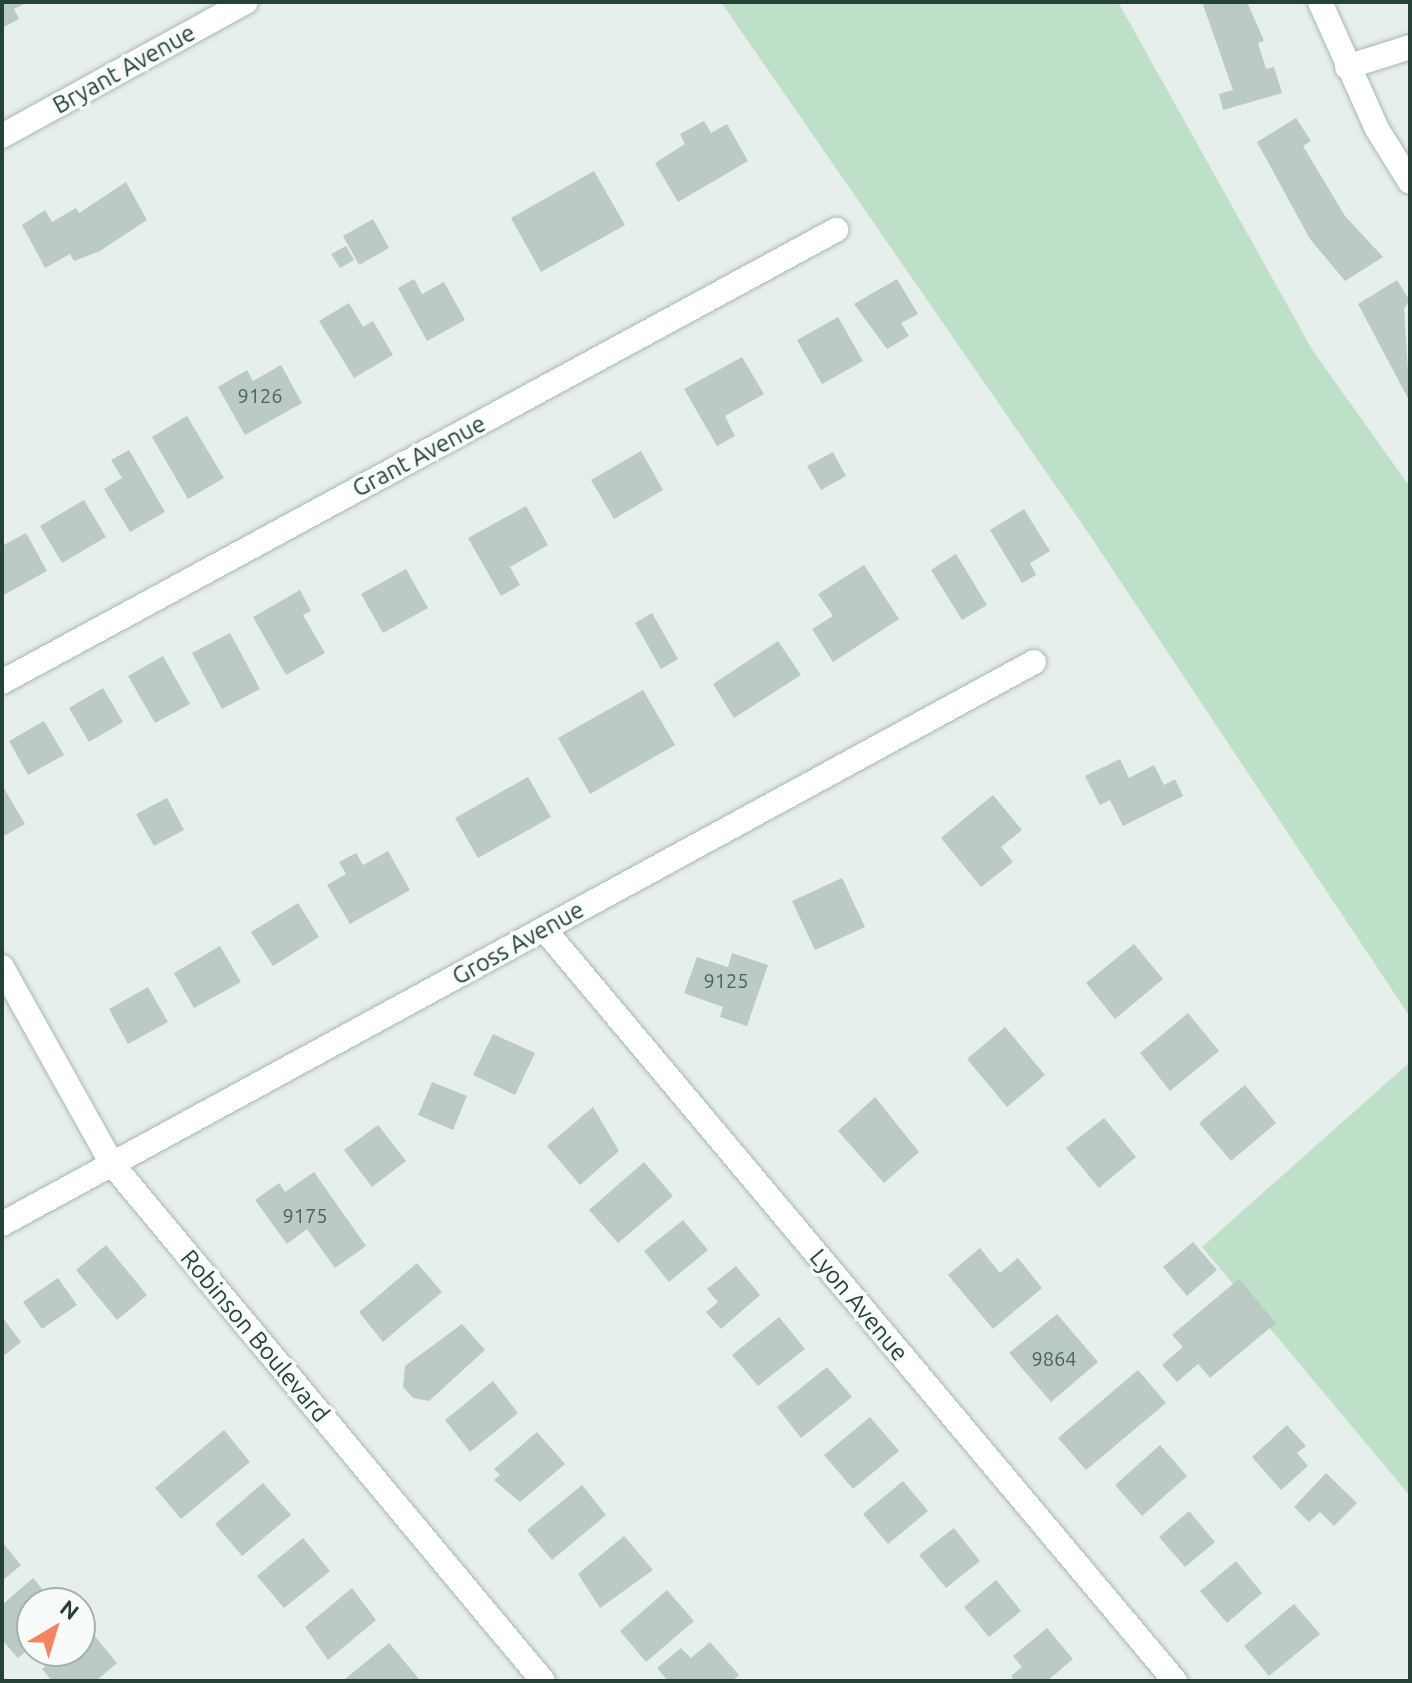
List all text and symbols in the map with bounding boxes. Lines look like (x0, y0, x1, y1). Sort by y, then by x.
street label: Bryant Avenue (48, 18, 200, 120)
house number: 9126 (237, 383, 283, 407)
street label: Grant Avenue (347, 409, 491, 503)
street label: Gross Avenue (447, 895, 589, 991)
house number: 9125 (703, 968, 749, 992)
house number: 9175 (282, 1203, 328, 1227)
street label: Lyon Avenue (804, 1243, 914, 1367)
street label: Robinson Boulevard (175, 1244, 335, 1428)
house number: 9864 (1031, 1346, 1077, 1370)
north arrow (16, 1587, 96, 1667)
text: N (56, 1594, 84, 1624)

